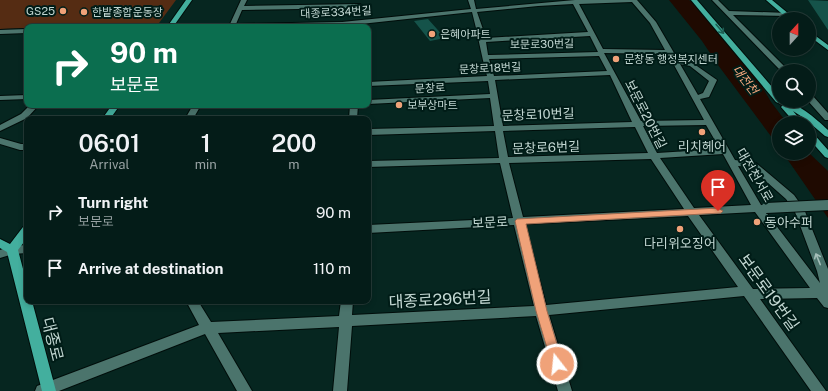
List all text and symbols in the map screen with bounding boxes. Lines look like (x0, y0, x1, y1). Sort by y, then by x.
street label: 대종로334번길 (300, 4, 372, 20)
place label: GS25 (26, 5, 55, 17)
marker: GS25 (58, 6, 68, 16)
place label: 한밭종합운동장 (92, 6, 163, 18)
marker: 한밭종합운동장 (79, 7, 89, 17)
north arrow (772, 12, 816, 56)
map controls (772, 12, 816, 160)
one-way arrow (716, 24, 725, 35)
place label: 은혜아파트 (440, 28, 491, 40)
marker: 은혜아파트 (427, 29, 437, 39)
text: 90 m (110, 36, 178, 69)
street label: 보문로30번길 (510, 37, 574, 51)
icon: right (44, 40, 96, 92)
place label: 문창동 행정복지센터 (624, 53, 718, 65)
marker: 문창동 행정복지센터 (611, 54, 621, 64)
street label: 문창로18번길 (459, 60, 521, 76)
water label: 대전천 (729, 63, 762, 99)
button: search (772, 64, 816, 108)
text: 보문로 (110, 74, 160, 95)
street label: 보문로20번길 (622, 77, 669, 151)
street label: 문창로 (415, 81, 445, 95)
place label: 보부상마트 (407, 99, 458, 111)
marker: 보부상마트 (394, 100, 404, 110)
street label: 문창로10번길 (501, 106, 575, 123)
button: layers (772, 116, 816, 160)
marker: 리치헤어 (697, 127, 707, 137)
text: 06:01 (79, 129, 140, 157)
text: 1 (201, 129, 211, 157)
text: 200 (271, 129, 316, 157)
street label: 문창로6번길 (512, 139, 580, 156)
place label: 리치헤어 (678, 139, 726, 154)
street label: 대전천서로 (733, 146, 776, 205)
text: Arrival (89, 157, 129, 172)
text: min (195, 157, 217, 172)
text: m (288, 157, 300, 172)
pin (701, 170, 735, 211)
icon: arrive (707, 176, 729, 198)
text: Turn right (78, 194, 148, 211)
icon: right (44, 201, 66, 223)
text: 90 m (316, 204, 351, 221)
text: 보문로 (78, 214, 114, 229)
street label: 보문로 (472, 214, 508, 231)
place label: 동아수퍼 (765, 215, 813, 230)
marker: 동아수퍼 (752, 217, 762, 227)
marker: 다리위오징어 (675, 224, 685, 234)
place label: 다리위오징어 (644, 236, 716, 251)
street label: 보문로19번길 (734, 250, 803, 334)
one-way arrow (814, 253, 822, 265)
icon: arrive (44, 257, 66, 279)
text: Arrive at destination (78, 260, 223, 277)
text: 110 m (313, 260, 351, 277)
street label: 대종로296번길 (388, 287, 492, 312)
street label: 대종로 (38, 315, 67, 363)
position arrow (536, 343, 578, 385)

